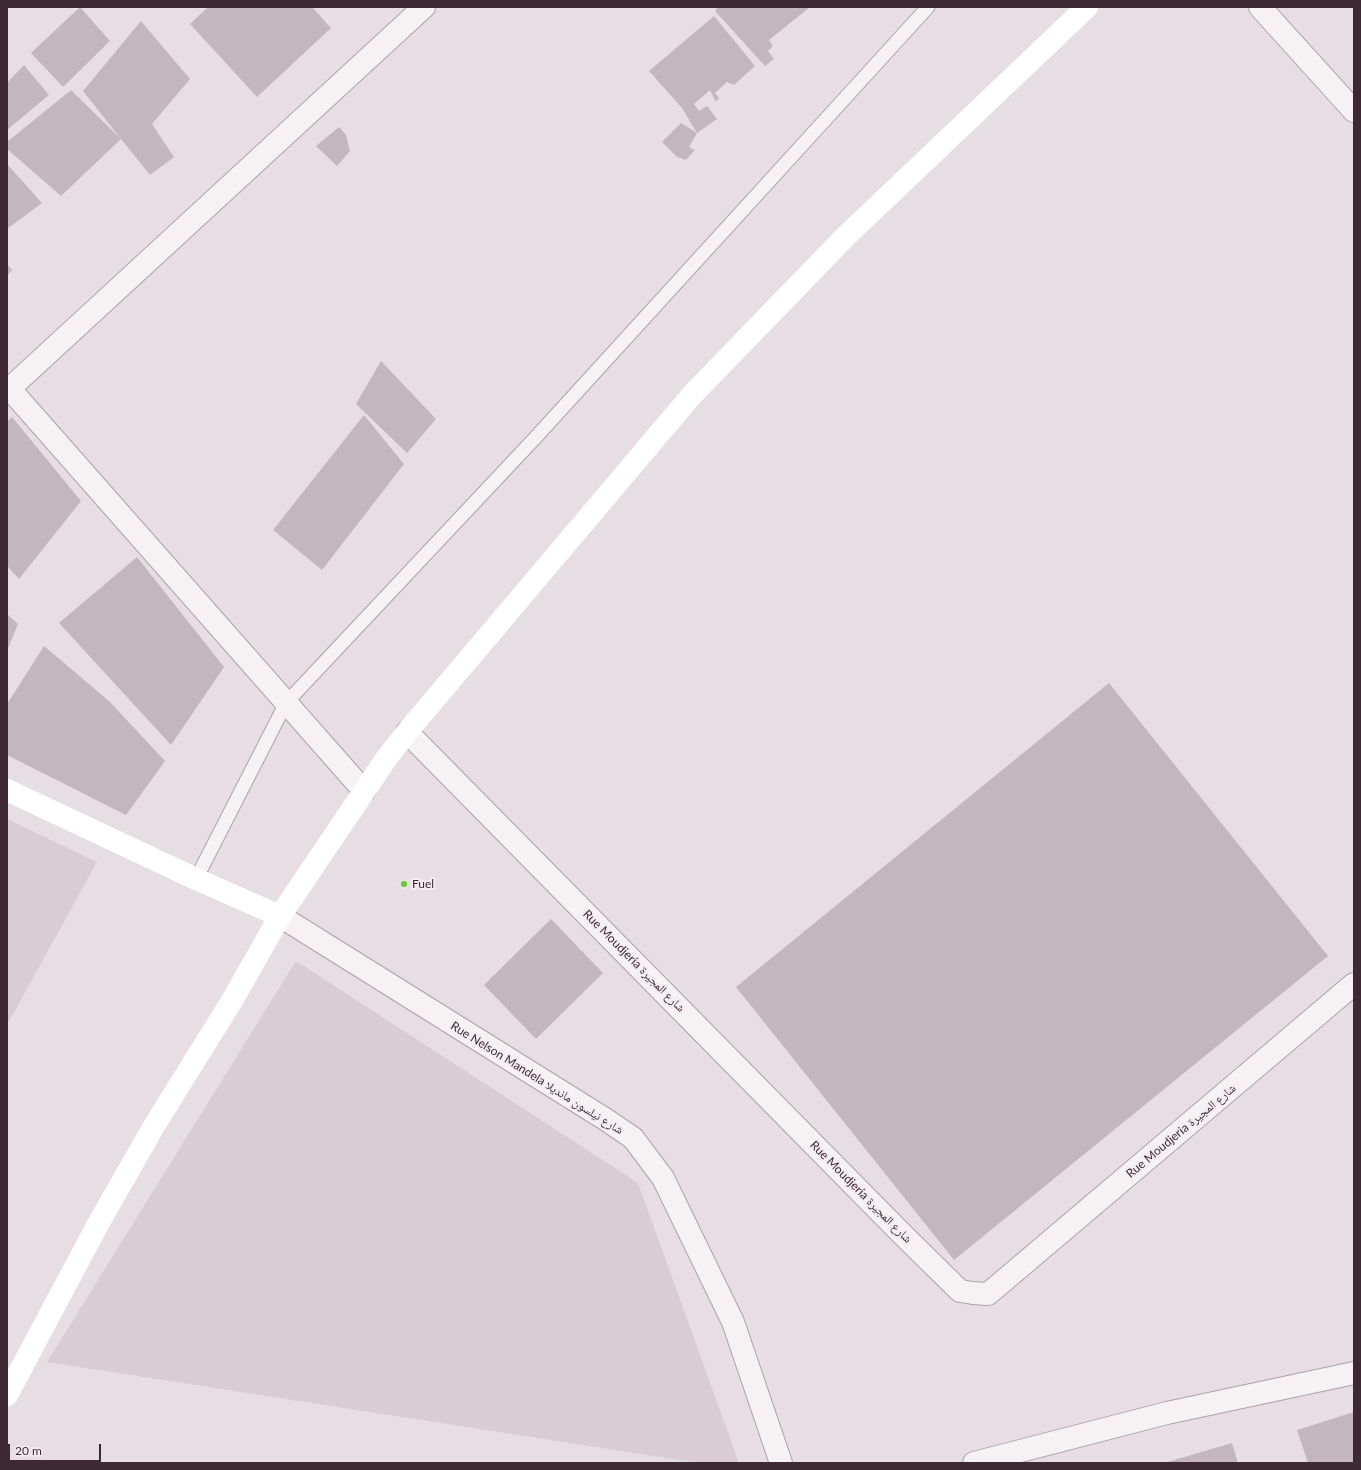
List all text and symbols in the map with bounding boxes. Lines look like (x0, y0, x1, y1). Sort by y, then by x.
place label: Fuel (412, 877, 434, 891)
marker: Fuel (399, 879, 409, 889)
street label: Rue Moudjeria شارع المجيرة (580, 907, 688, 1015)
street label: Rue Nelson Mandela شارع نيلسون مانديلا (448, 1019, 626, 1137)
street label: Rue Moudjeria شارع المجيرة (1123, 1081, 1239, 1181)
street label: Rue Moudjeria شارع المجيرة (807, 1138, 915, 1246)
scale bar (10, 1436, 103, 1462)
text: 20 m (15, 1443, 42, 1458)

